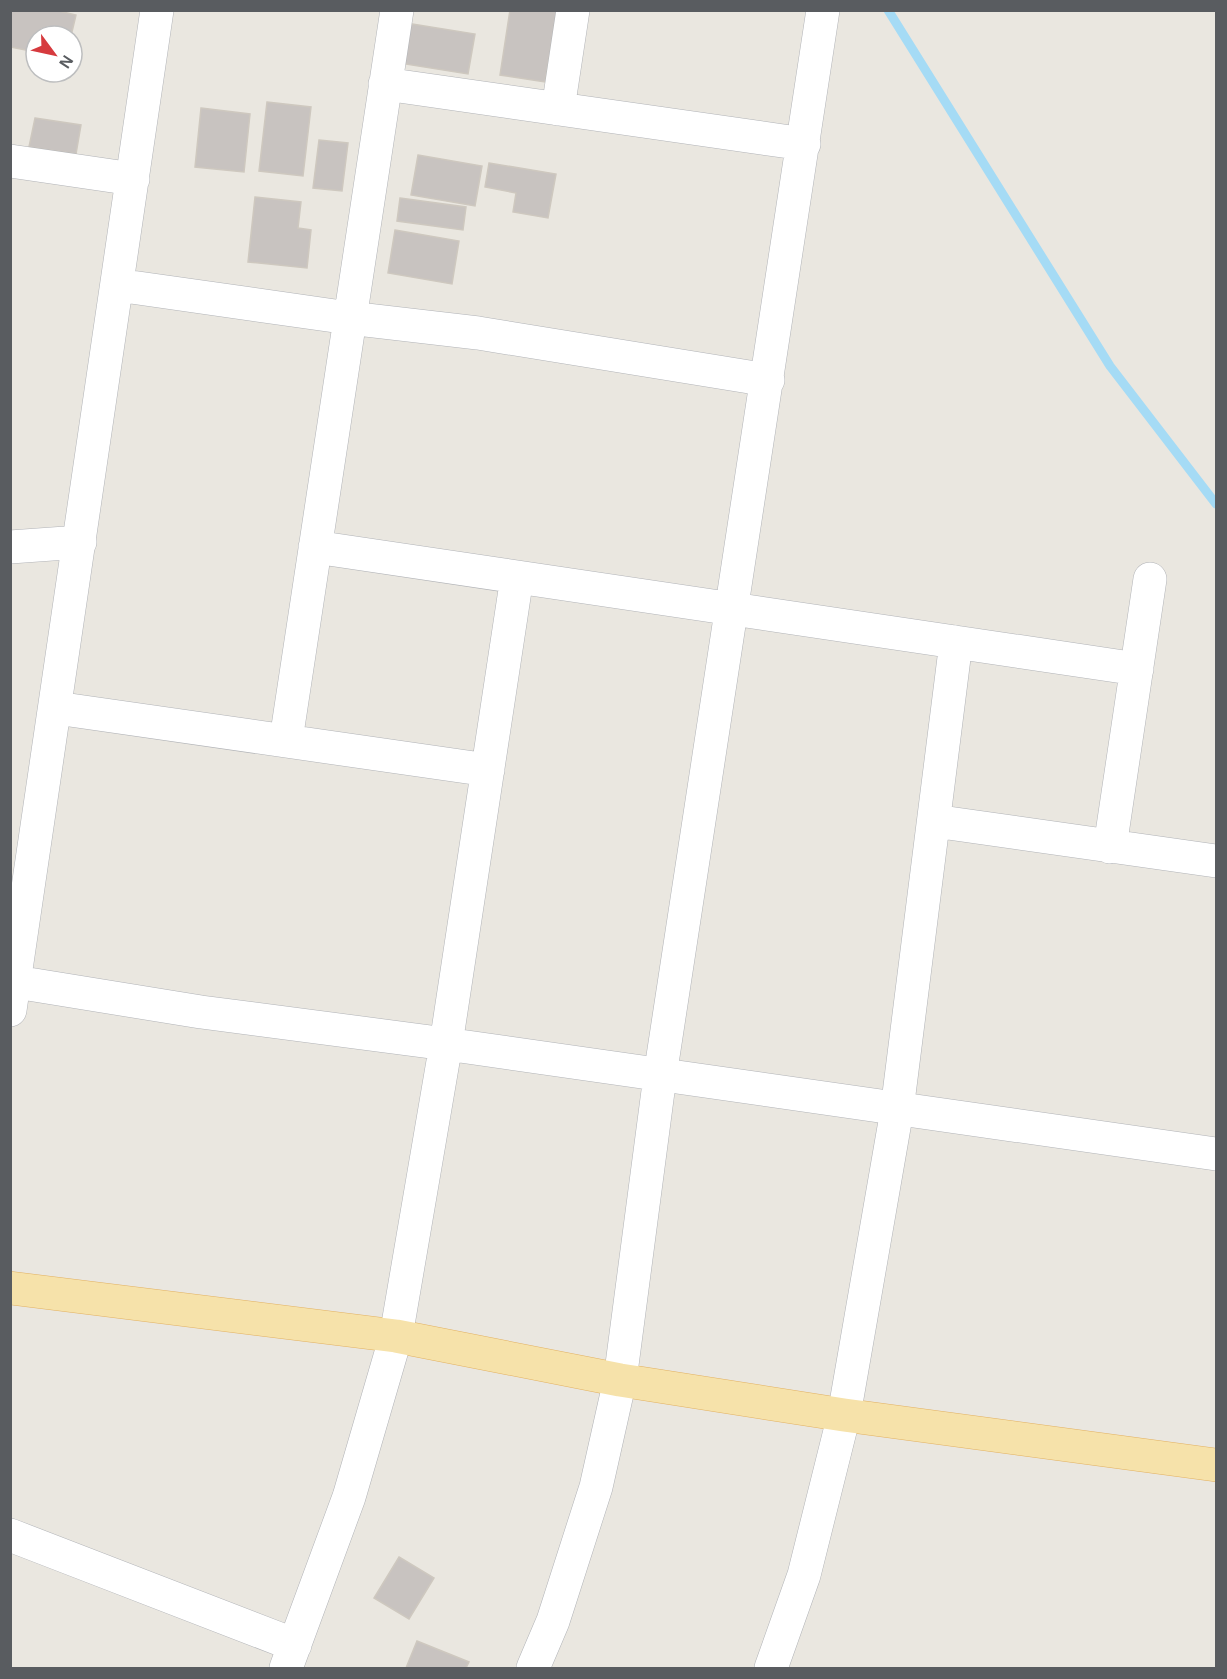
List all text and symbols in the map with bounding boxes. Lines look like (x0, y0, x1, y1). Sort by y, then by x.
north arrow (24, 24, 84, 84)
text: N (56, 52, 76, 71)

